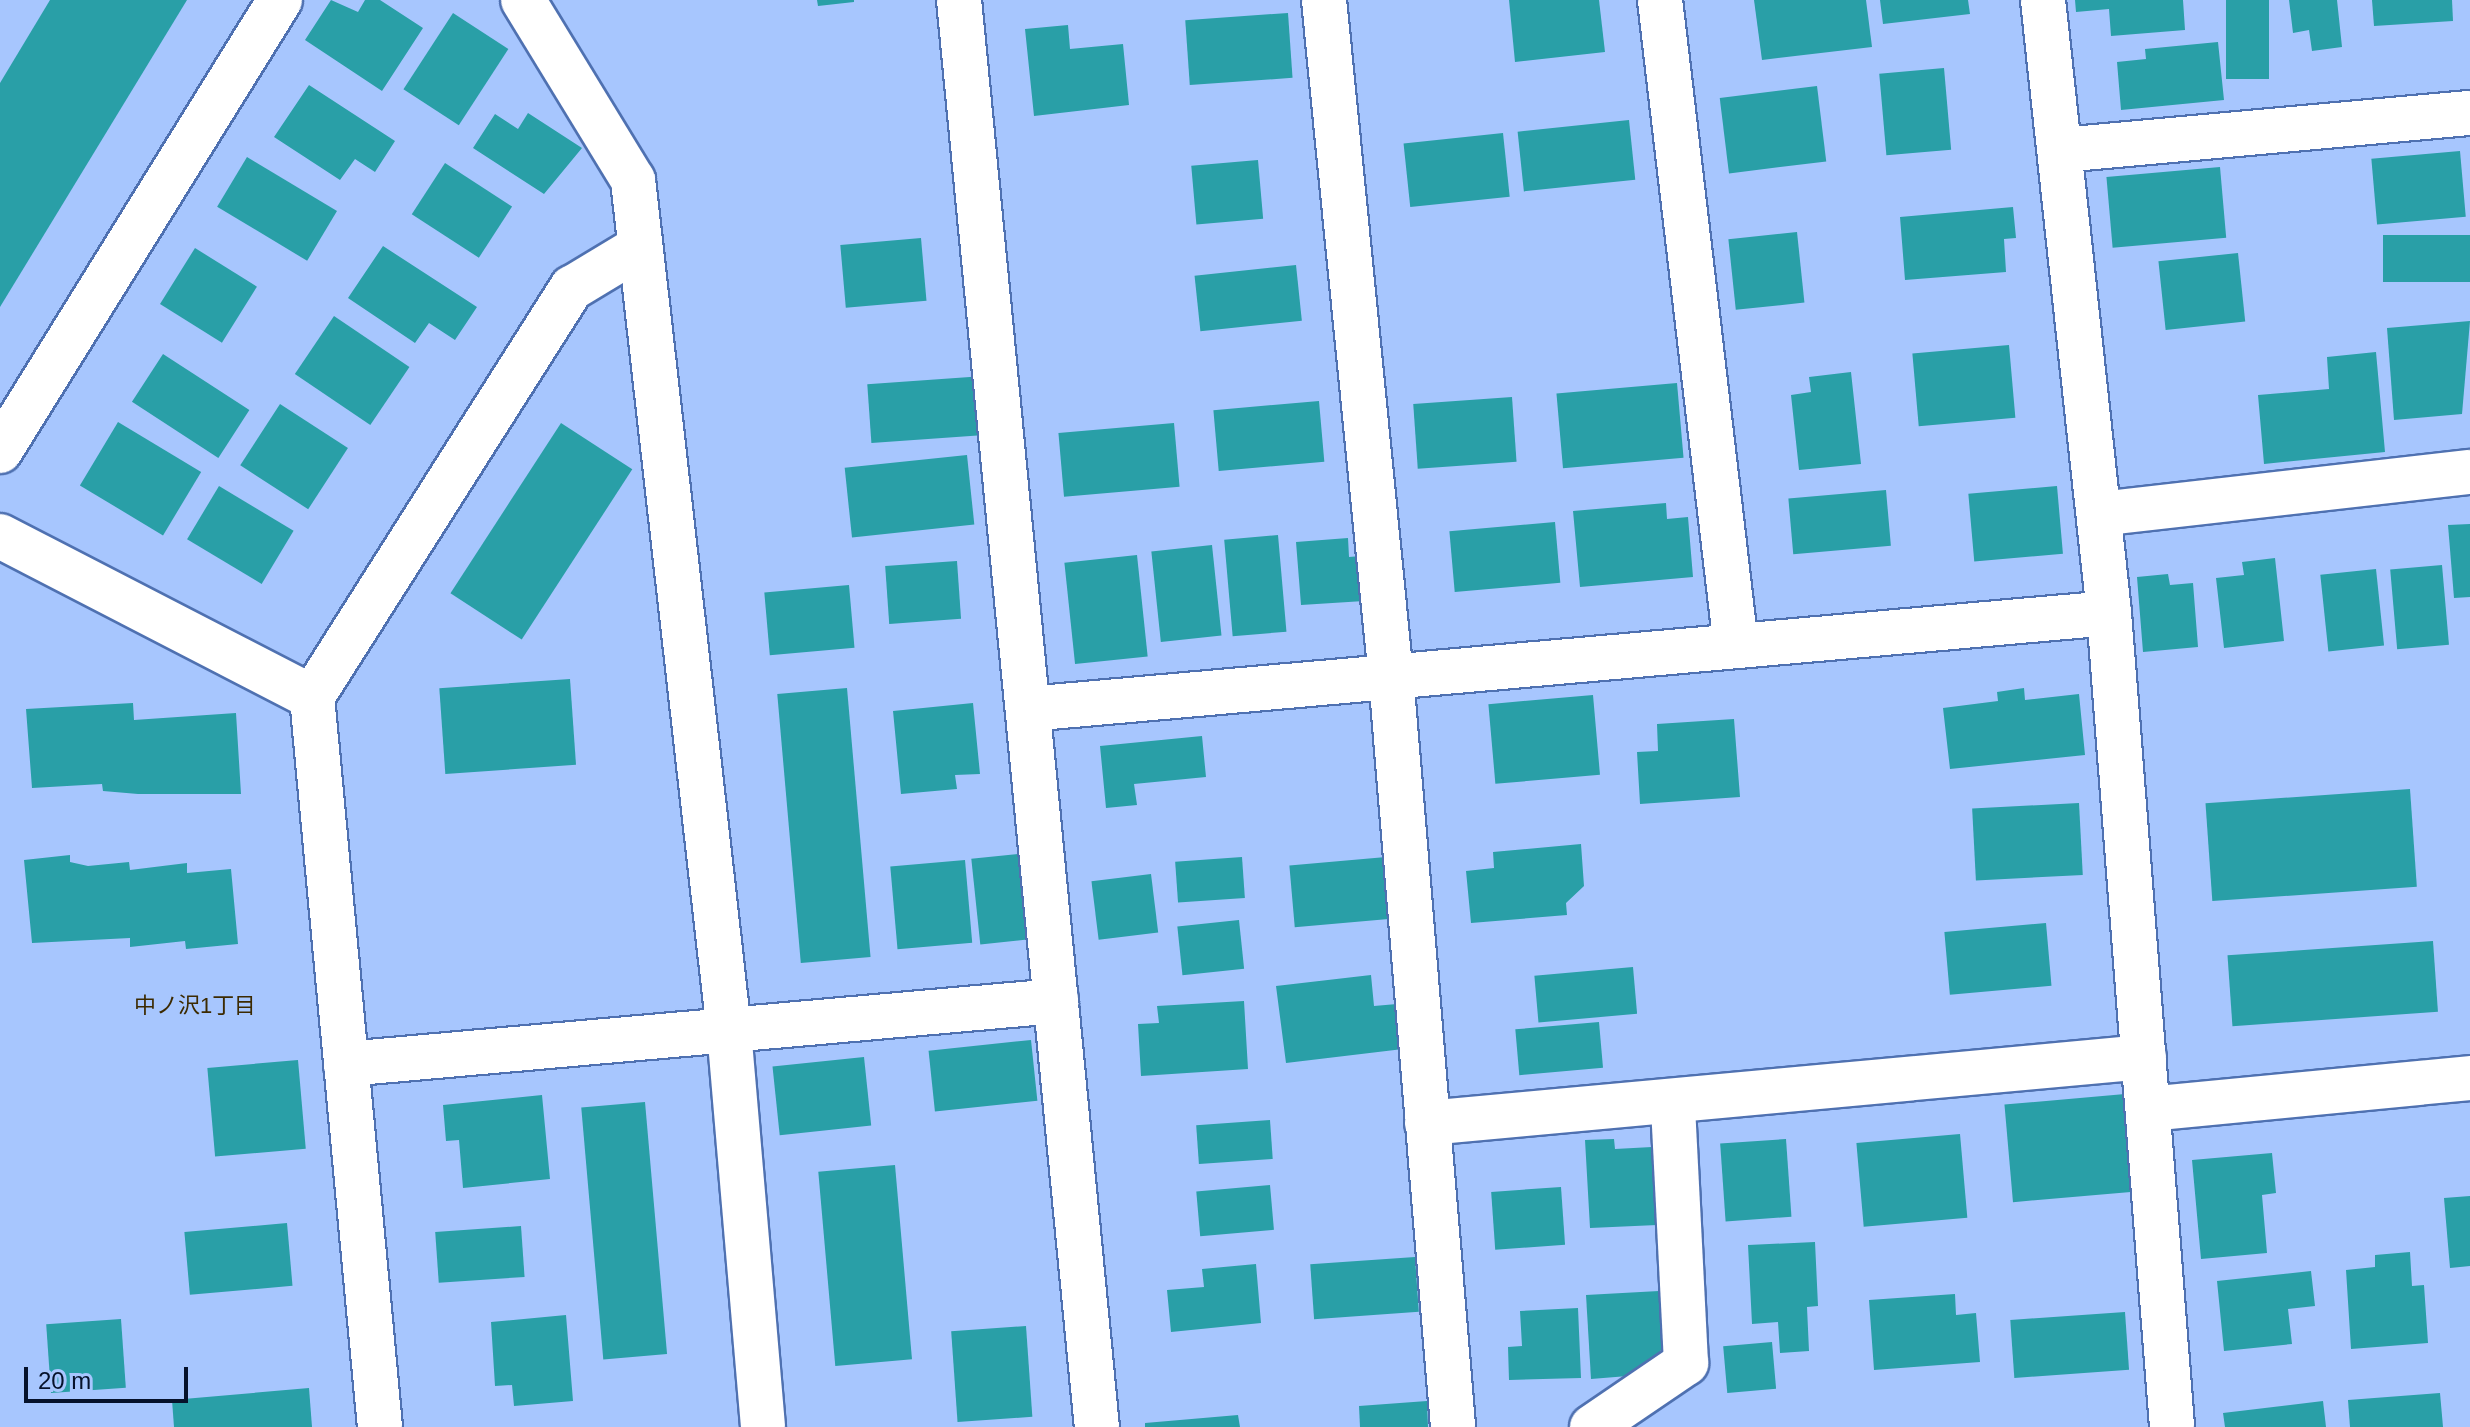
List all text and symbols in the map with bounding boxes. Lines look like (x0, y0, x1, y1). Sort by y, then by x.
district label: 中ノ沢1丁目 (134, 993, 256, 1019)
scale bar (28, 1351, 192, 1401)
text: 20 m (38, 1367, 91, 1394)

